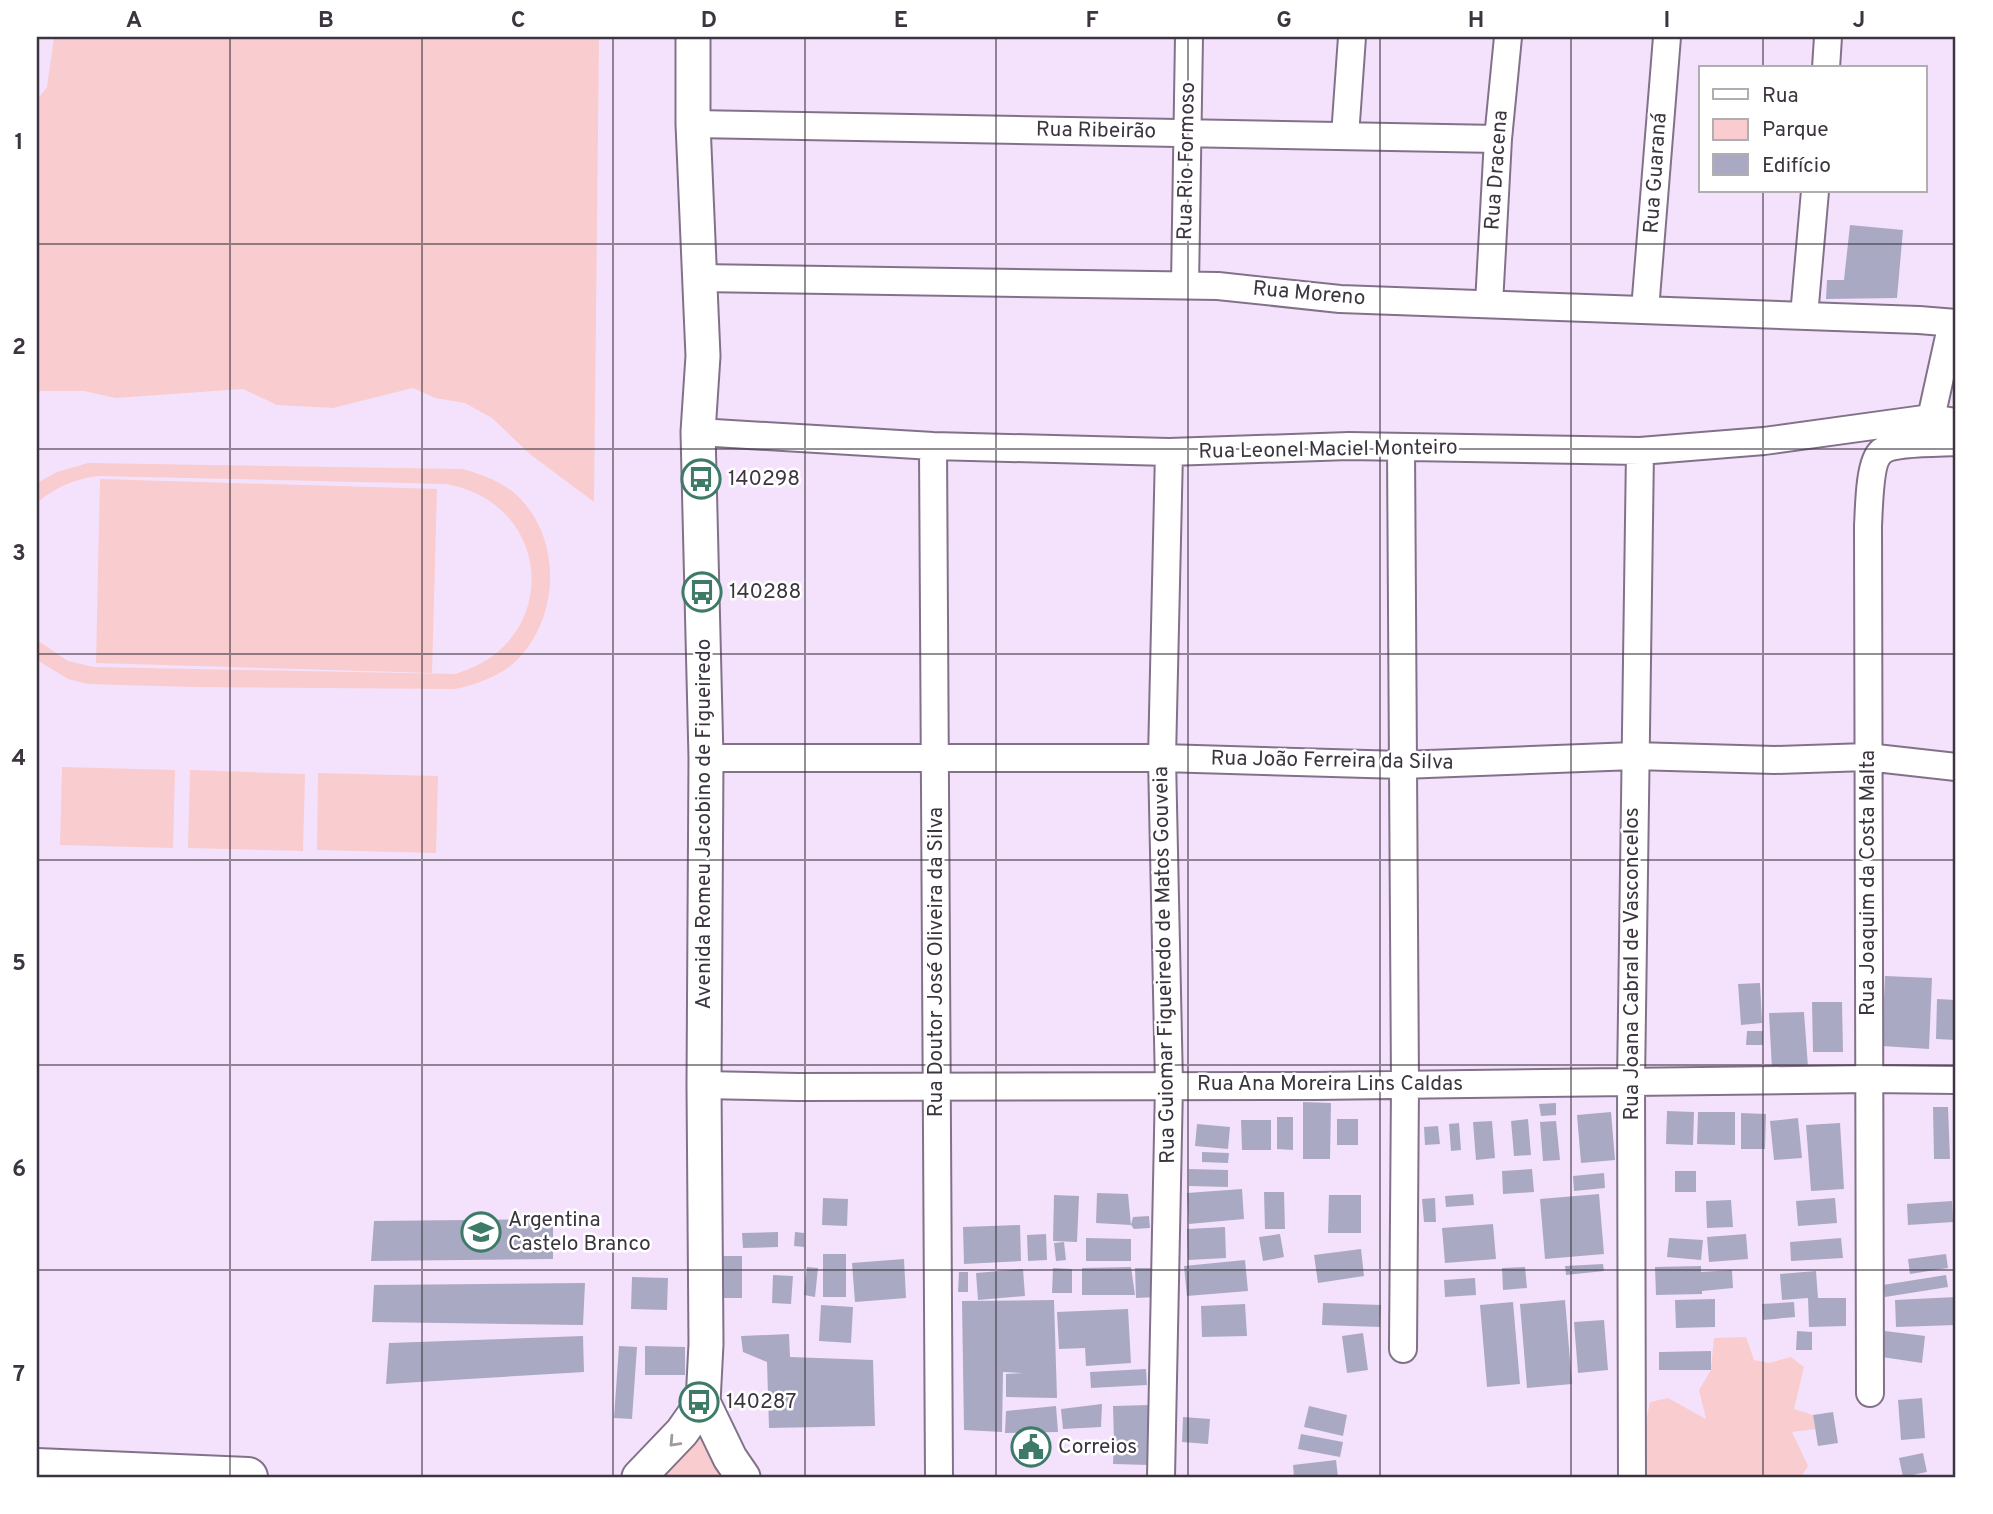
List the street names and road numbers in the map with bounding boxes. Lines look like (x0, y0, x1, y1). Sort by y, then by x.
street label: Rua Rio Formoso (1172, 82, 1202, 240)
street label: Rua Dracena (1479, 109, 1515, 231)
street label: Rua Guaraná (1638, 112, 1674, 234)
street label: Rua Ribeirão (1036, 116, 1156, 146)
street label: Rua Moreno (1251, 276, 1367, 312)
street label: Rua Leonel Maciel Monteiro (1198, 434, 1458, 466)
street label: Avenida Romeu Jacobino de Figueiredo (691, 639, 718, 1009)
street label: Rua João Ferreira da Silva (1210, 745, 1454, 777)
street label: Rua Joaquim da Costa Malta (1855, 750, 1882, 1016)
street label: Rua Guiomar Figueiredo de Matos Gouveia (1148, 766, 1182, 1164)
street label: Rua Doutor José Oliveira da Silva (923, 807, 950, 1117)
street label: Rua Joana Cabral de Vasconcelos (1619, 807, 1646, 1121)
street label: Rua Ana Moreira Lins Caldas (1197, 1071, 1463, 1098)

